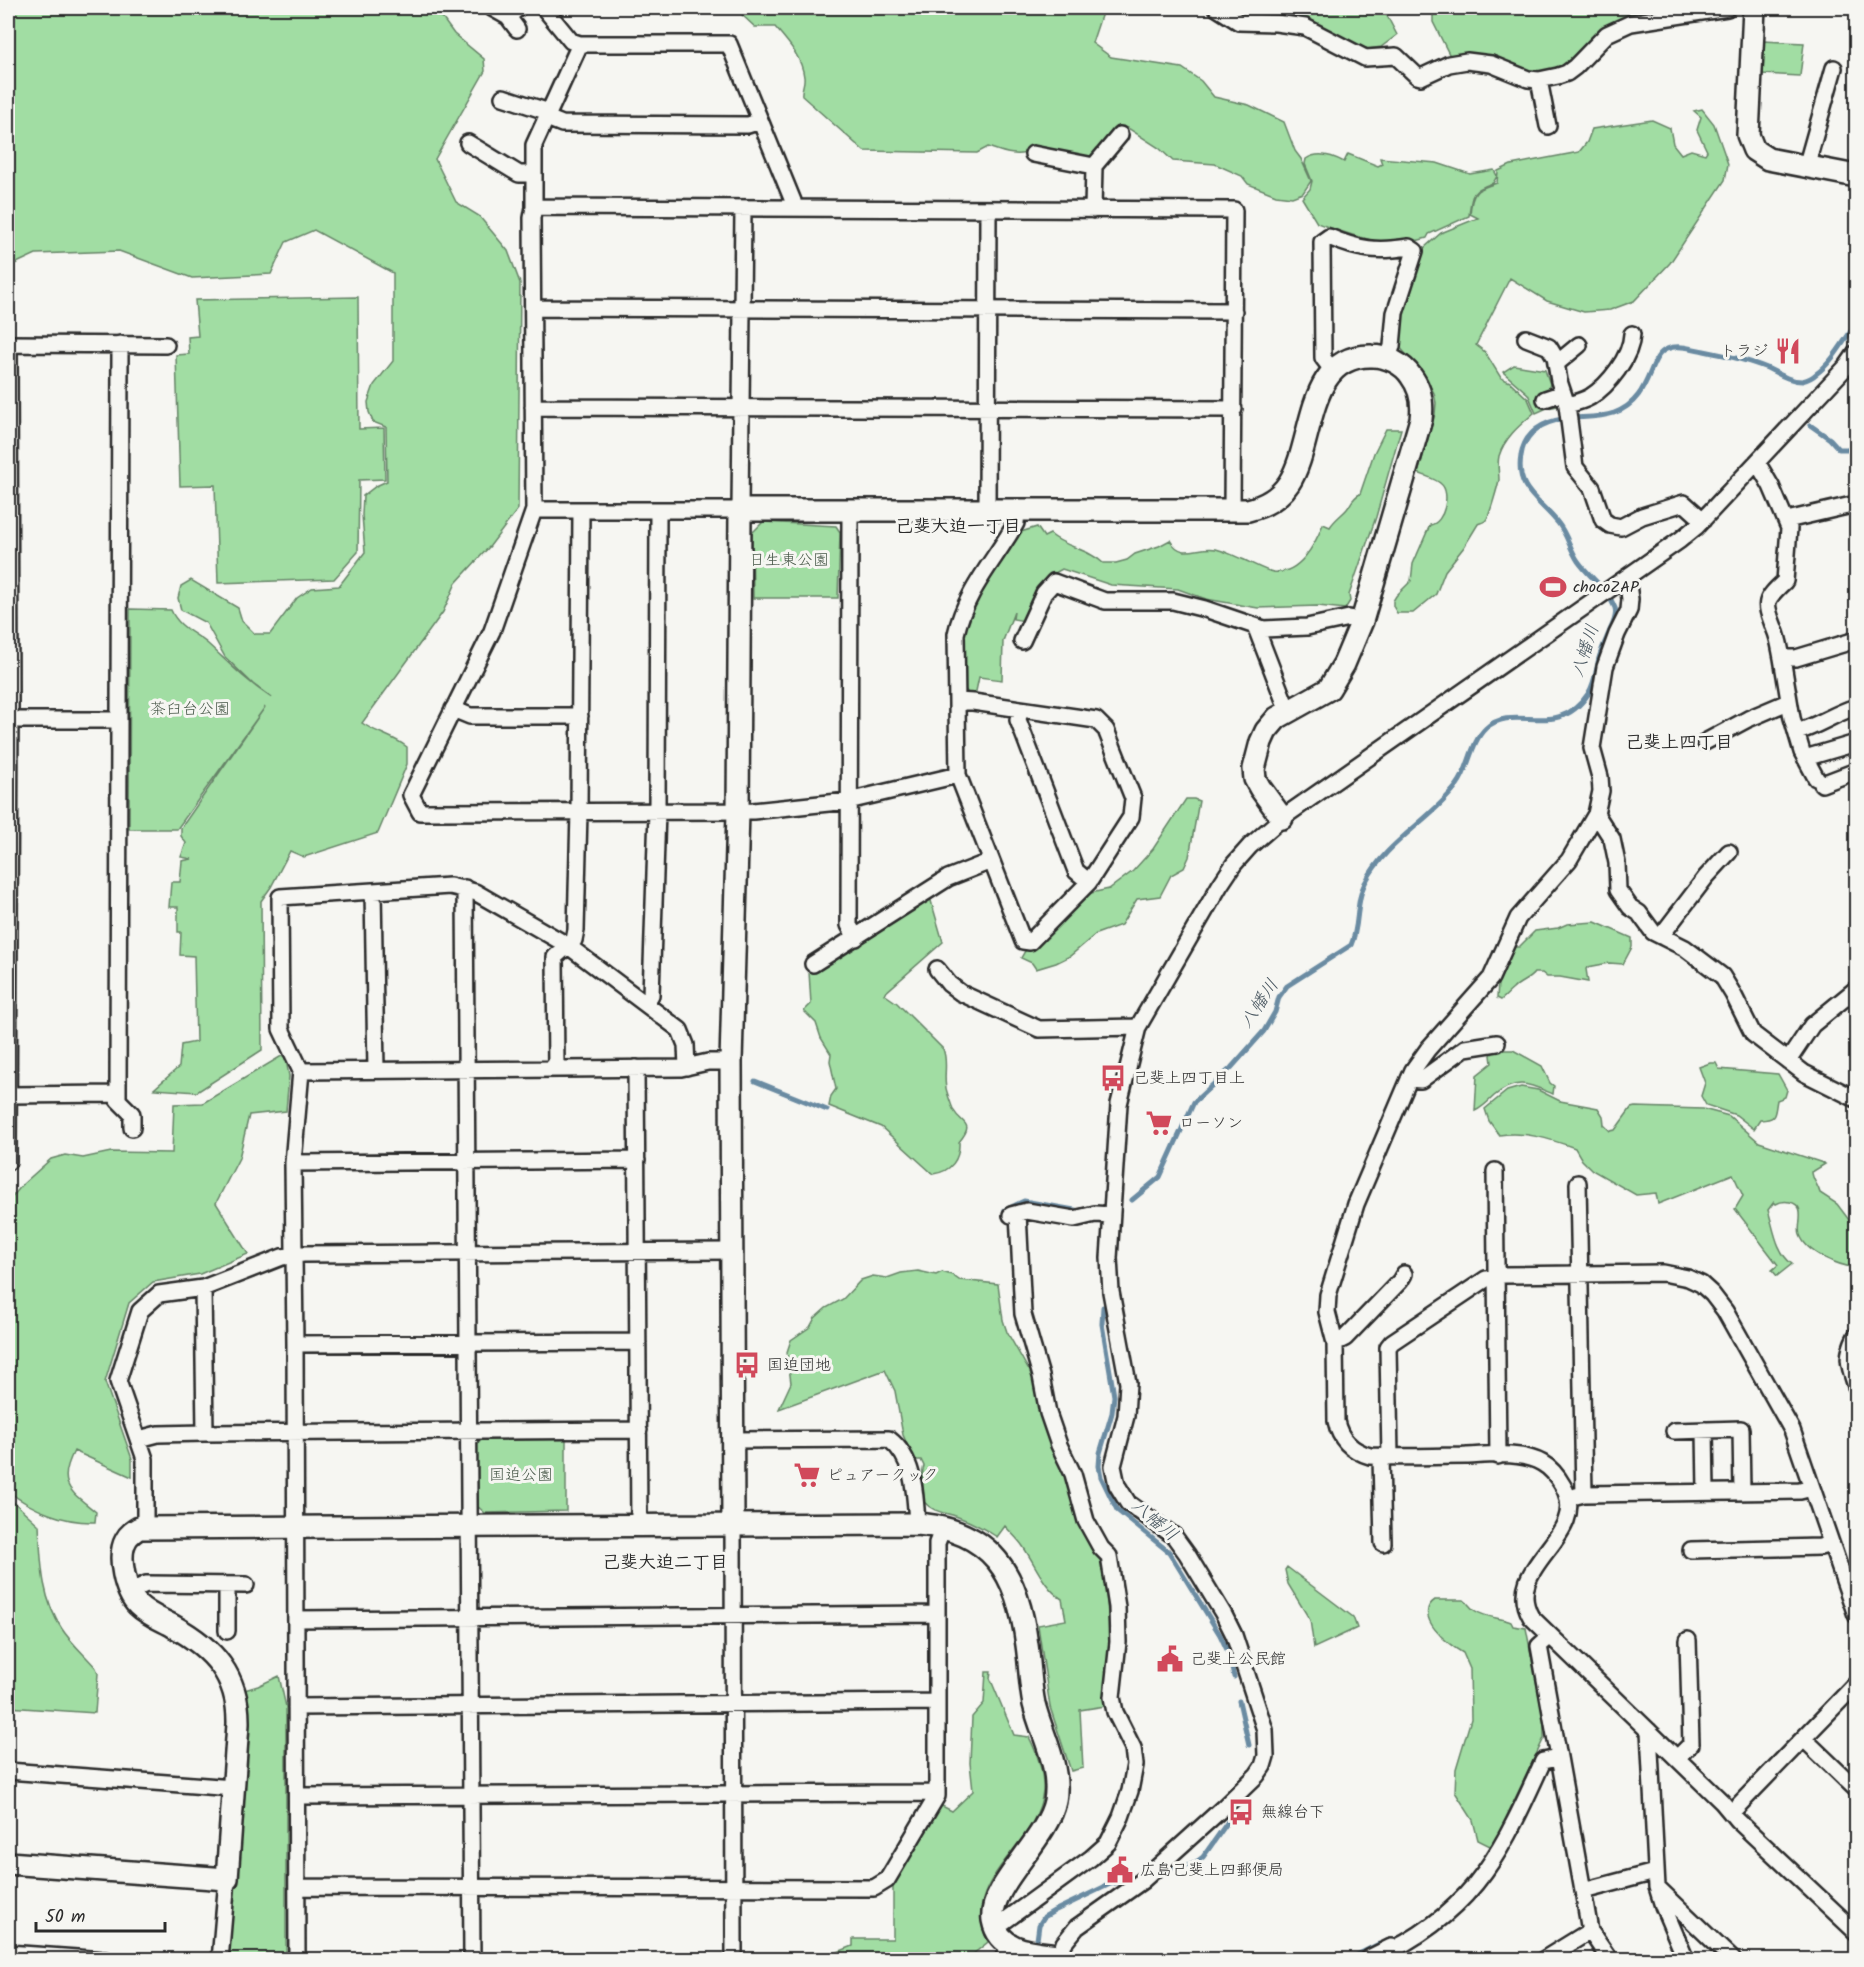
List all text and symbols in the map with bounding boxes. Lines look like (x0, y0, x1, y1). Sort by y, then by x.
restaurant icon: トラジ (1773, 336, 1803, 366)
place label: トラジ (1720, 339, 1768, 364)
district label: 己斐大迫一丁目 (895, 513, 1021, 542)
park label: 日生東公園 (749, 548, 829, 573)
sports icon: chocoZAP (1538, 572, 1568, 602)
place label: chocoZAP (1573, 575, 1639, 600)
water label: 八幡川 (1564, 621, 1608, 681)
park label: 茶臼台公園 (150, 697, 230, 722)
district label: 己斐上四丁目 (1625, 729, 1733, 758)
water label: 八幡川 (1233, 974, 1287, 1034)
bus stop icon: 己斐上四丁目上 (1098, 1063, 1128, 1093)
place label: 己斐上四丁目上 (1133, 1066, 1245, 1091)
supermarket icon: ローソン (1144, 1108, 1174, 1138)
place label: ローソン (1179, 1111, 1243, 1136)
bus stop icon: 国迫団地 (732, 1350, 762, 1380)
place label: 国迫団地 (767, 1353, 831, 1378)
supermarket icon: ピュアークック (792, 1460, 822, 1490)
park label: 国迫公園 (489, 1463, 553, 1488)
place label: ピュアークック (827, 1463, 938, 1488)
water label: 八幡川 (1124, 1493, 1184, 1549)
district label: 己斐大迫二丁目 (602, 1549, 728, 1578)
public building icon: 己斐上公民館 (1155, 1644, 1185, 1674)
place label: 己斐上公民館 (1190, 1647, 1286, 1672)
bus stop icon: 無線台下 (1226, 1797, 1256, 1827)
place label: 無線台下 (1261, 1800, 1325, 1825)
public building icon: 広島己斐上四郵便局 (1105, 1855, 1135, 1885)
place label: 広島己斐上四郵便局 (1140, 1858, 1284, 1883)
scale bar (36, 1895, 165, 1933)
text: 50 m (45, 1903, 85, 1932)

